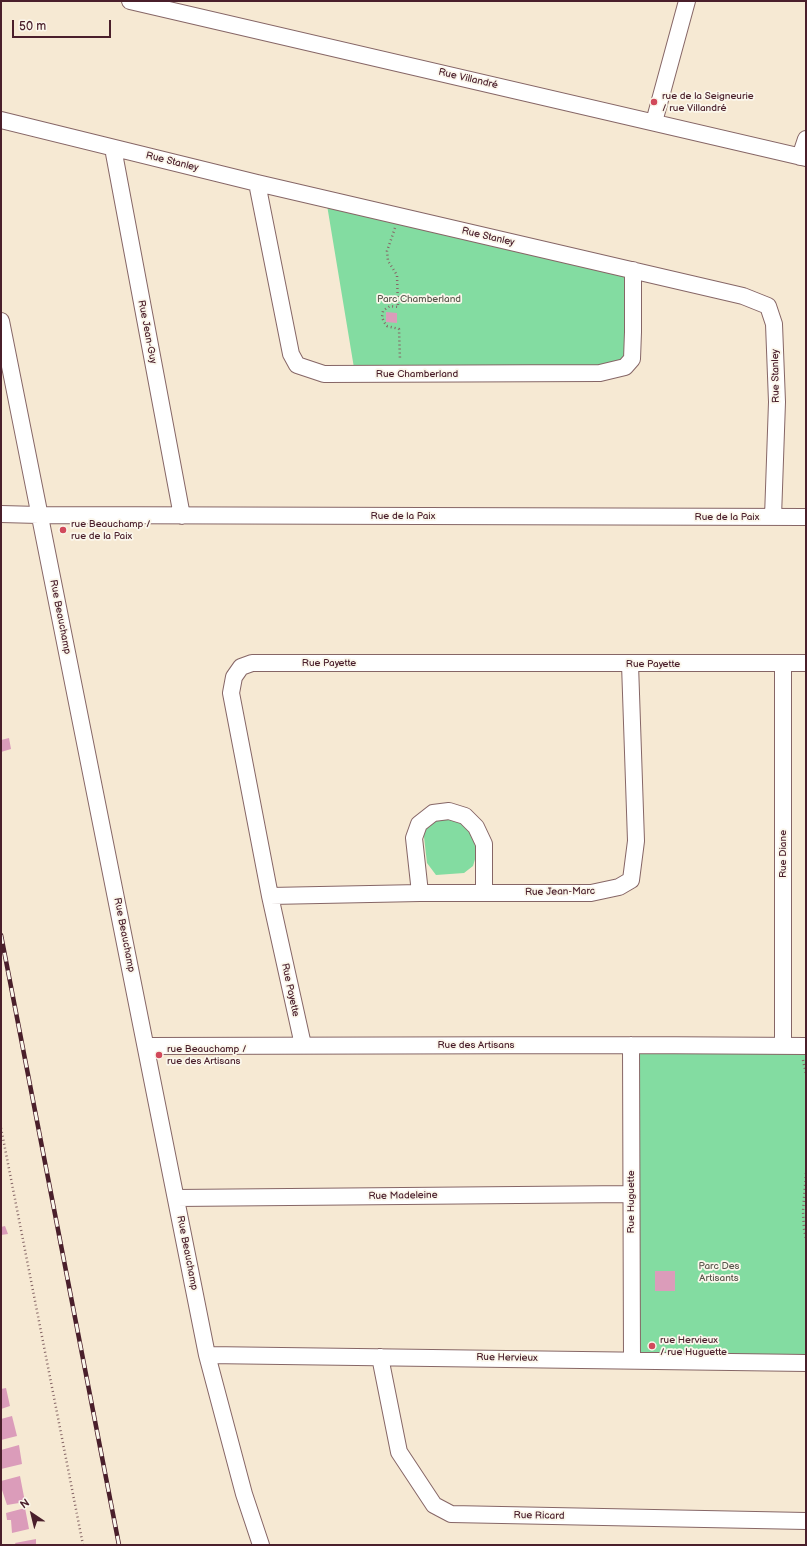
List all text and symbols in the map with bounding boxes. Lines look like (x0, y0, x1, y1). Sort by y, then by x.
scale bar (14, 12, 113, 38)
text: 50 m (19, 19, 46, 34)
street label: Rue Villandré (437, 66, 499, 92)
place label: rue de la Seigneurie / rue Villandré (662, 90, 754, 114)
marker: rue de la Seigneurie / rue Villandré (649, 97, 659, 107)
street label: Rue Stanley (144, 150, 200, 174)
street label: Rue Stanley (460, 225, 516, 249)
park label: Parc Chamberland (377, 293, 461, 305)
street label: Rue Jean-Guy (135, 299, 159, 365)
street label: Rue Stanley (770, 349, 782, 403)
street label: Rue Chamberland (376, 368, 458, 380)
street label: Rue de la Paix (371, 510, 435, 522)
street label: Rue de la Paix (695, 511, 759, 523)
place label: rue Beauchamp / rue de la Paix (71, 518, 151, 542)
marker: rue Beauchamp / rue de la Paix (58, 525, 68, 535)
street label: Rue Beauchamp (47, 579, 73, 655)
street label: Rue Payette (302, 657, 356, 669)
street label: Rue Payette (626, 658, 680, 670)
street label: Rue Diane (777, 830, 789, 878)
street label: Rue Jean-Marc (525, 885, 595, 899)
street label: Rue Beauchamp (111, 897, 137, 973)
street label: Rue Payette (278, 962, 302, 1018)
street label: Rue des Artisans (437, 1039, 515, 1051)
place label: rue Beauchamp / rue des Artisans (167, 1043, 247, 1066)
marker: rue Beauchamp / rue des Artisans (154, 1050, 164, 1060)
street label: Rue Huguette (625, 1170, 637, 1234)
street label: Rue Madeleine (368, 1189, 438, 1203)
street label: Rue Beauchamp (174, 1215, 200, 1291)
park label: Parc Des Artisants (698, 1260, 740, 1284)
place label: rue Hervieux / rue Huguette (660, 1334, 727, 1358)
marker: rue Hervieux / rue Huguette (647, 1341, 657, 1351)
street label: Rue Hervieux (476, 1351, 538, 1365)
north arrow (12, 1494, 52, 1534)
text: N (18, 1496, 32, 1511)
street label: Rue Ricard (513, 1510, 565, 1522)

